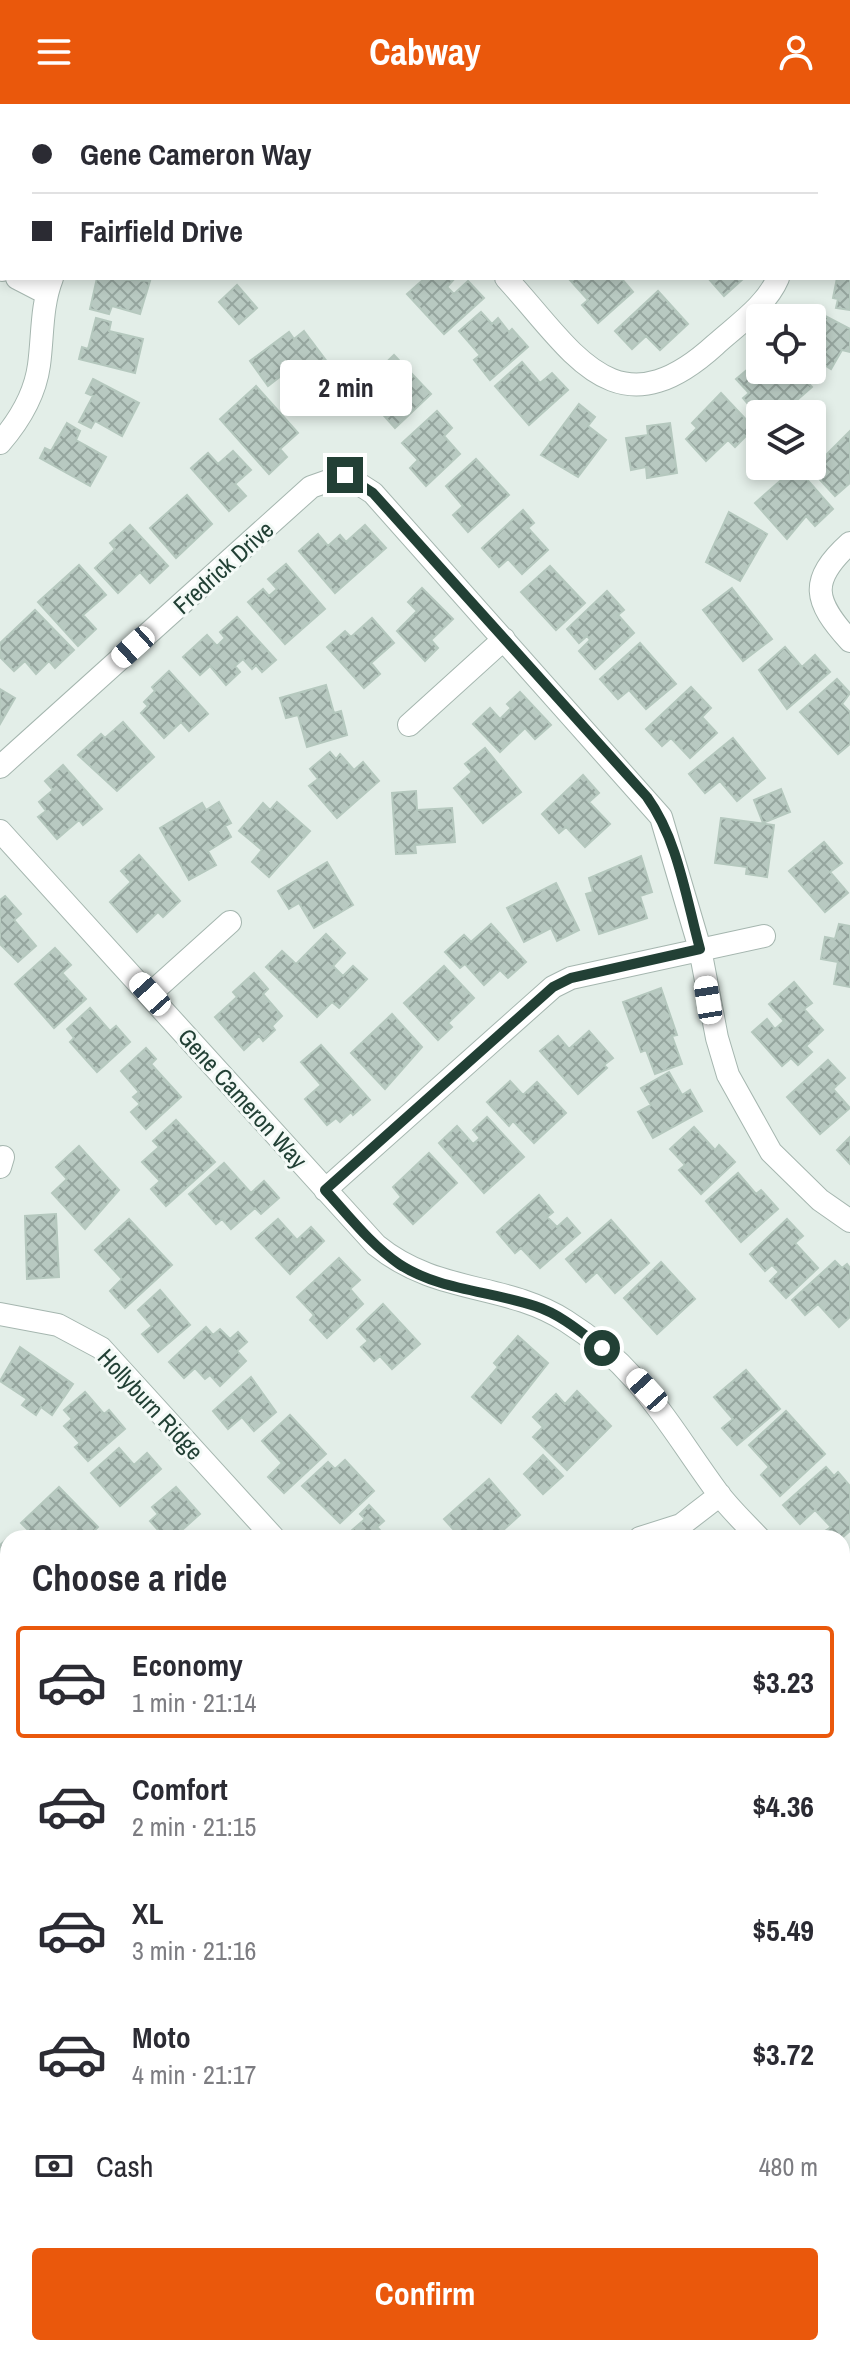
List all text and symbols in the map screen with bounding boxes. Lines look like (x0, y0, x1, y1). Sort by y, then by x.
text: Cabway (369, 28, 481, 76)
icon: menu (32, 30, 76, 74)
icon: person (774, 30, 818, 74)
text: Gene Cameron Way (80, 134, 312, 174)
text: Fairfield Drive (80, 211, 243, 251)
map controls (746, 304, 826, 480)
button: locate (746, 304, 826, 384)
callout: 2 min (279, 359, 411, 415)
text: 2 min (318, 370, 374, 405)
button: layers (746, 400, 826, 480)
route end (327, 457, 363, 493)
street label: Fredrick Drive (166, 513, 280, 621)
car (107, 622, 159, 672)
car (125, 968, 175, 1020)
car (692, 974, 724, 1026)
street label: Gene Cameron Way (171, 1021, 315, 1175)
route start (584, 1330, 620, 1366)
street label: Hollyburn Ridge (91, 1341, 211, 1467)
car (622, 1364, 672, 1416)
text: Choose a ride (32, 1554, 227, 1602)
text: Economy (132, 1645, 243, 1685)
icon: car (36, 1646, 108, 1718)
text: $3.23 (752, 1662, 814, 1702)
text: 1 min · 21:14 (132, 1685, 256, 1720)
text: Comfort (132, 1769, 228, 1809)
icon: car (36, 1770, 108, 1842)
text: $4.36 (752, 1786, 814, 1826)
text: 2 min · 21:15 (132, 1809, 256, 1844)
text: XL (132, 1893, 163, 1933)
icon: car (36, 1894, 108, 1966)
text: $5.49 (752, 1910, 814, 1950)
text: 3 min · 21:16 (132, 1933, 256, 1968)
text: Moto (132, 2017, 191, 2057)
icon: car (36, 2018, 108, 2090)
text: $3.72 (752, 2034, 814, 2074)
text: 4 min · 21:17 (132, 2057, 256, 2092)
icon: cash (32, 2144, 76, 2188)
text: Cash (96, 2146, 153, 2186)
text: 480 m (759, 2149, 818, 2184)
button: Confirm (32, 2248, 818, 2340)

